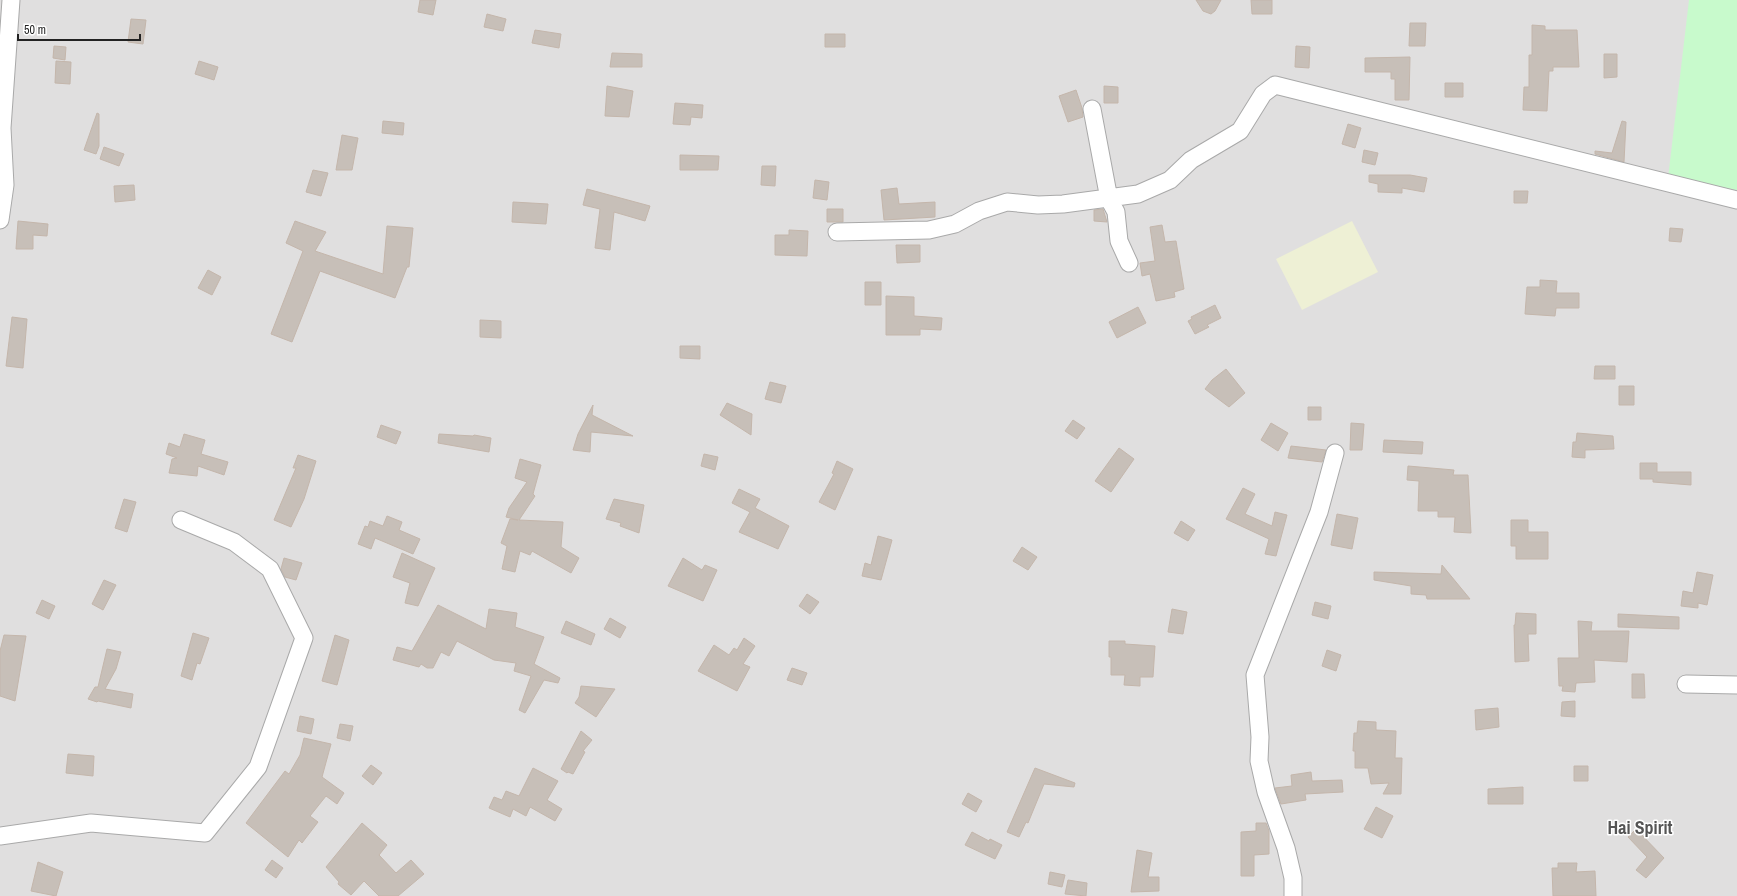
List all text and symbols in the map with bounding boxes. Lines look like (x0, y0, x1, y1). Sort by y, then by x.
scale bar (18, 16, 140, 42)
text: 50 m (24, 22, 46, 38)
district label: Hai Spirit (1608, 815, 1672, 840)

